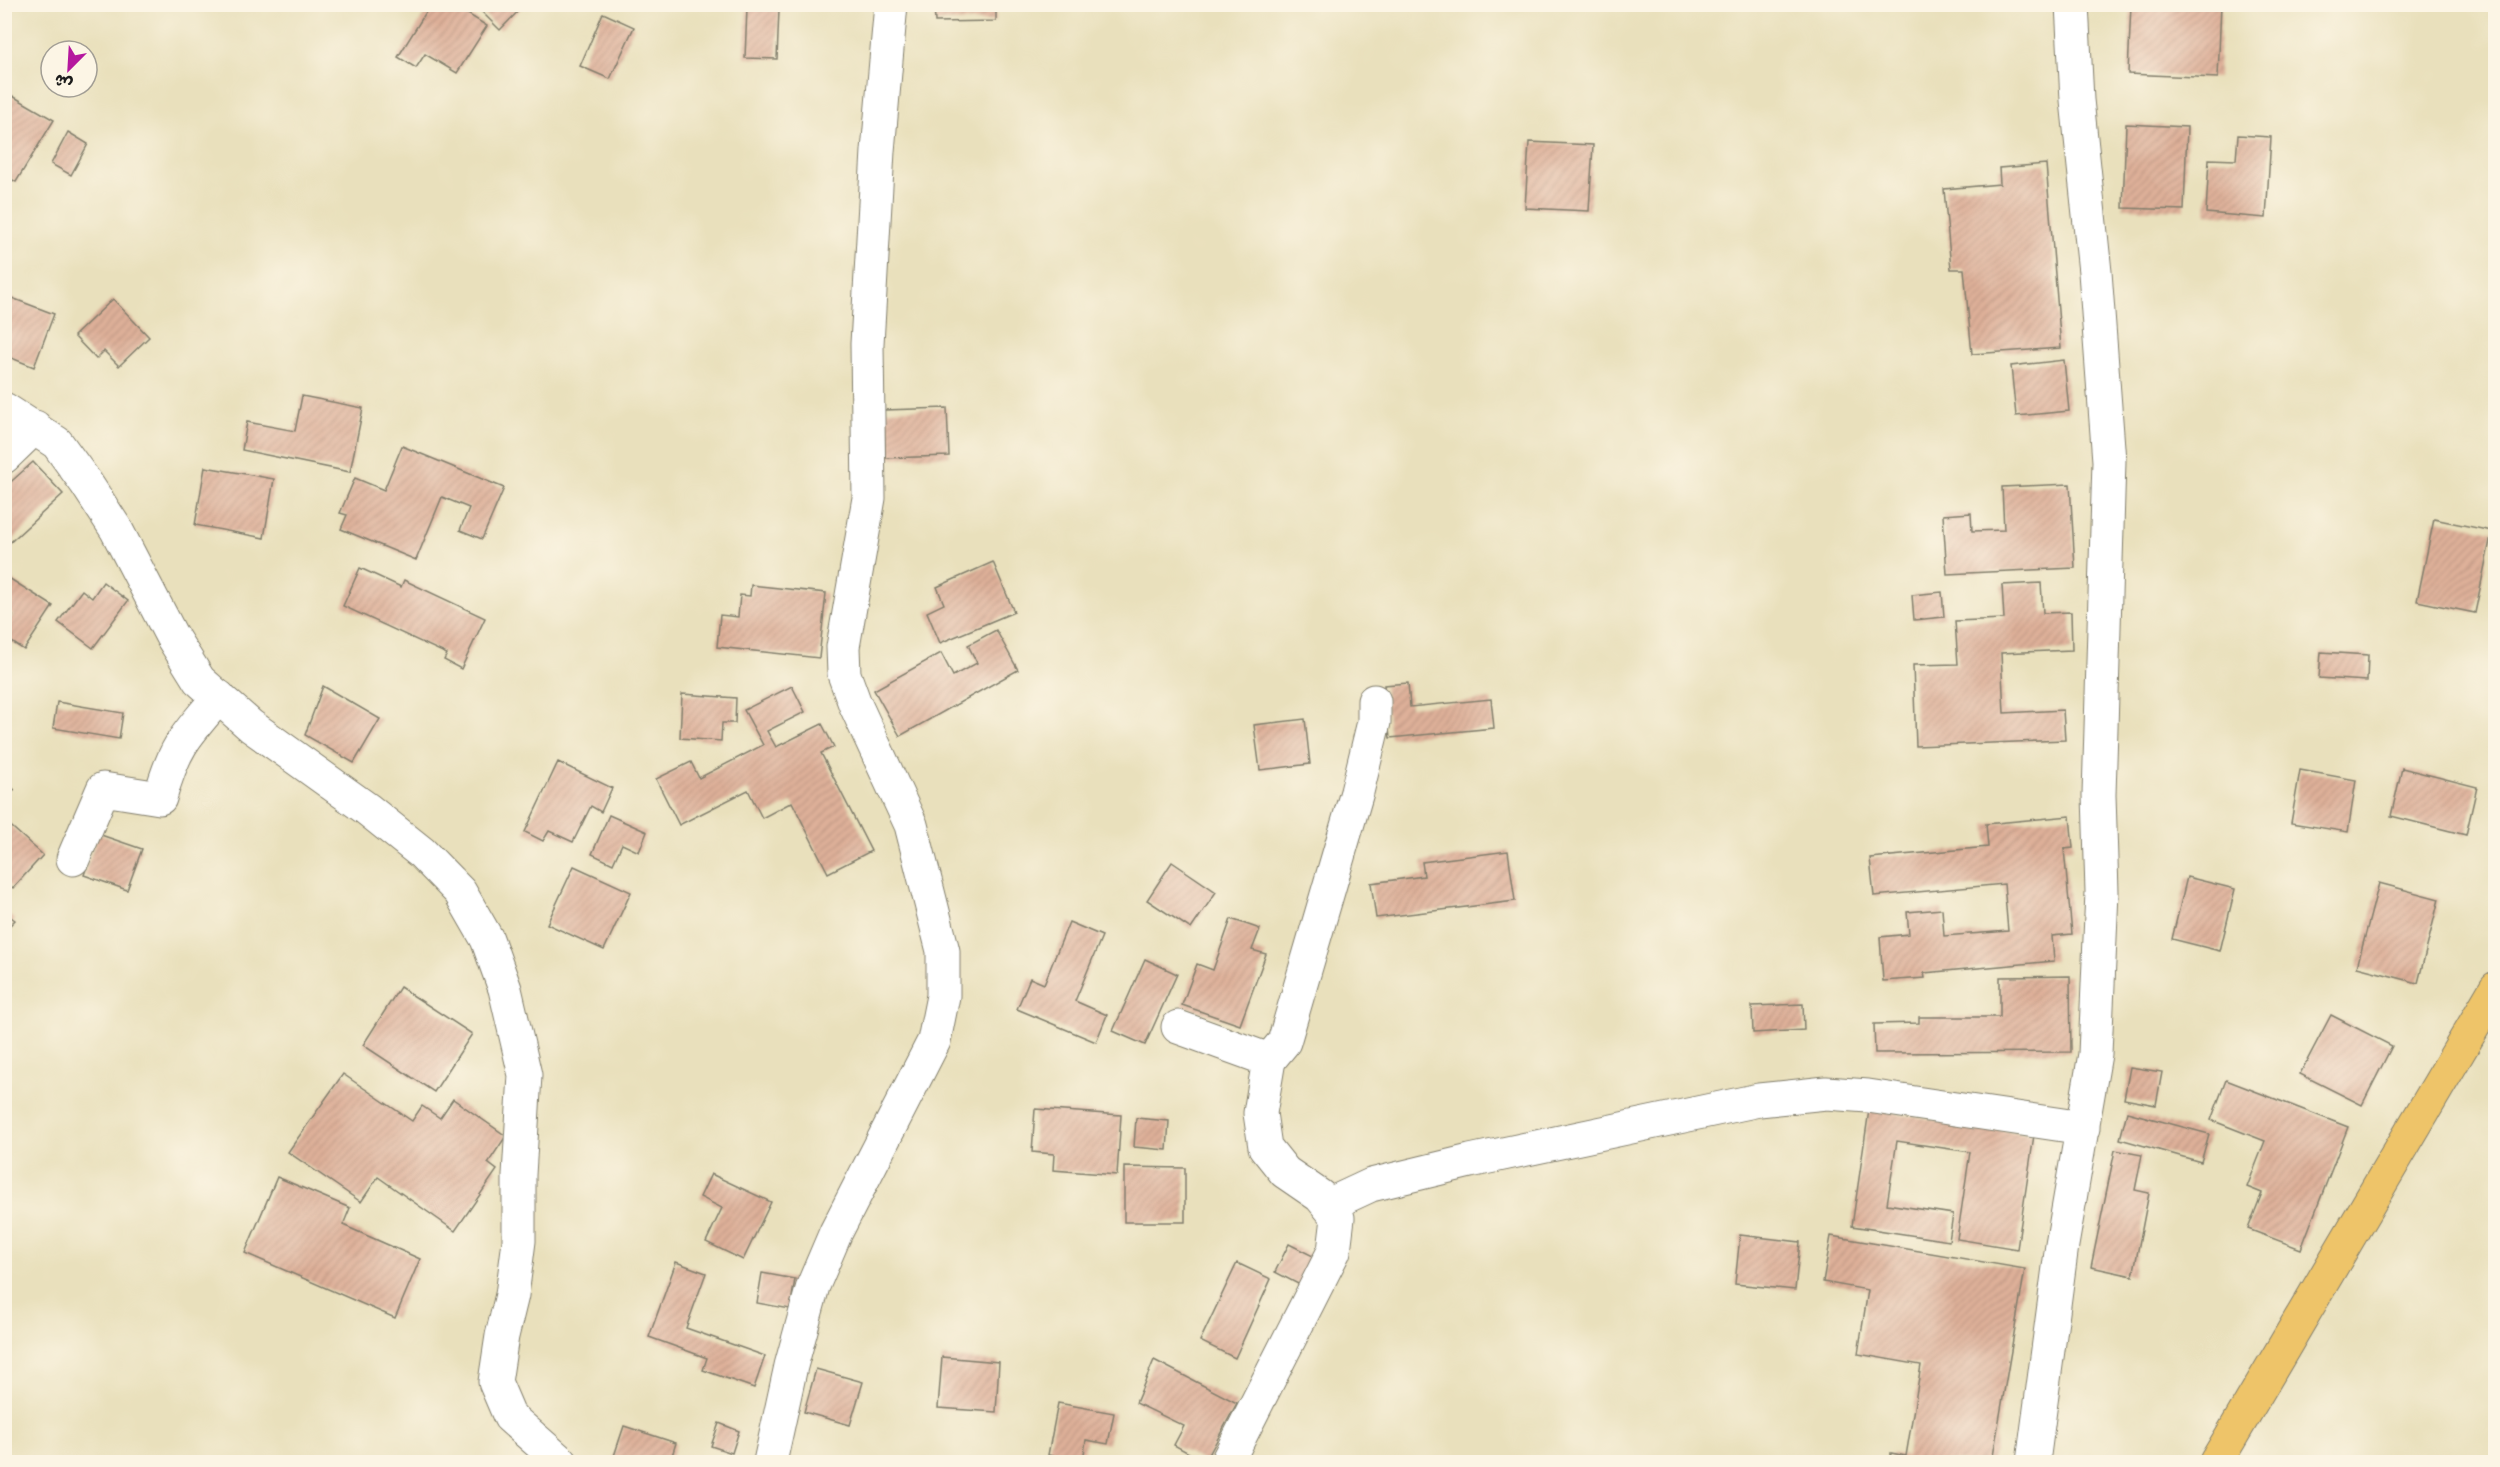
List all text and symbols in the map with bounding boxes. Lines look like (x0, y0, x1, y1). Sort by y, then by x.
north arrow (39, 39, 99, 99)
text: ش (49, 65, 77, 99)

